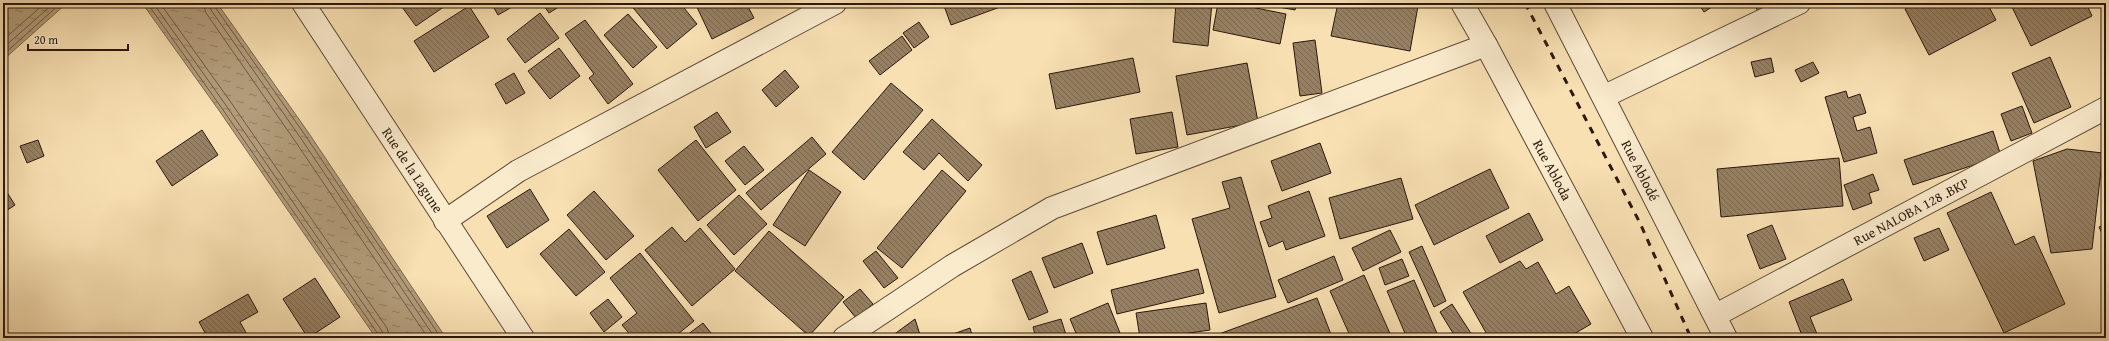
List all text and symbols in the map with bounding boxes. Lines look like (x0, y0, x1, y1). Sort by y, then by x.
scale bar (28, 26, 128, 52)
text: 20 m (34, 31, 58, 48)
street label: Rue de la Lagune (377, 123, 448, 217)
street label: Rue Abloda (1528, 136, 1577, 204)
street label: Rue Ablodé (1617, 136, 1665, 205)
street label: Rue NALOBA 128 .BKP (1850, 172, 1973, 250)

